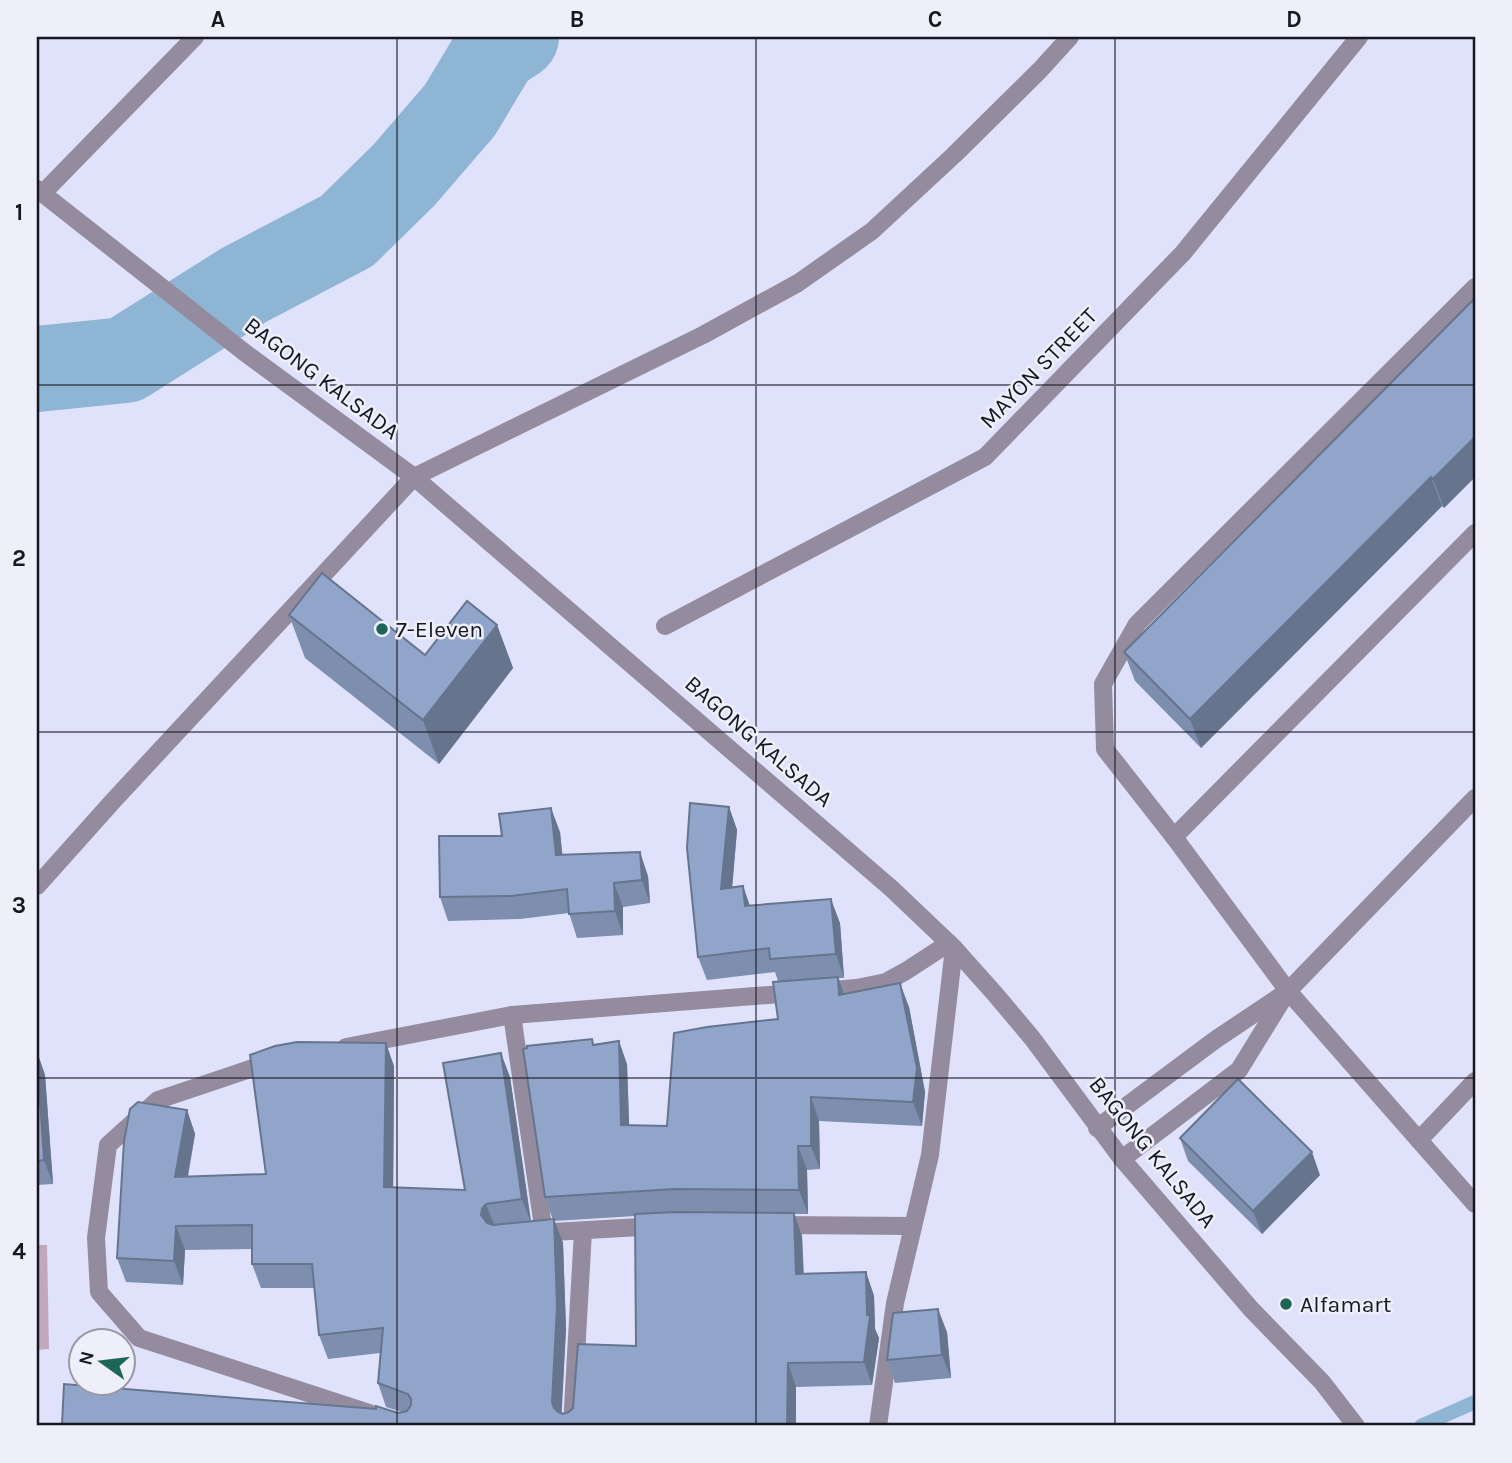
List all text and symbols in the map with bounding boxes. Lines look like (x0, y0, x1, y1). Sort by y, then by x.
text: A (211, 6, 225, 33)
text: B (570, 6, 584, 33)
text: C (928, 6, 942, 33)
text: D (1286, 6, 1302, 33)
text: 1 (15, 199, 23, 226)
street label: MAYON STREET (974, 302, 1103, 434)
street label: BAGONG KALSADA (239, 311, 404, 445)
text: 2 (12, 545, 26, 572)
place label: 7-Eleven (396, 616, 483, 643)
marker: 7-Eleven (374, 621, 390, 637)
street label: BAGONG KALSADA (679, 670, 838, 813)
text: 3 (12, 892, 26, 919)
street label: BAGONG KALSADA (1083, 1071, 1222, 1233)
text: 4 (12, 1238, 26, 1265)
place label: Alfamart (1300, 1291, 1392, 1318)
marker: Alfamart (1278, 1296, 1294, 1312)
north arrow (66, 1326, 136, 1396)
text: N (74, 1349, 99, 1367)

